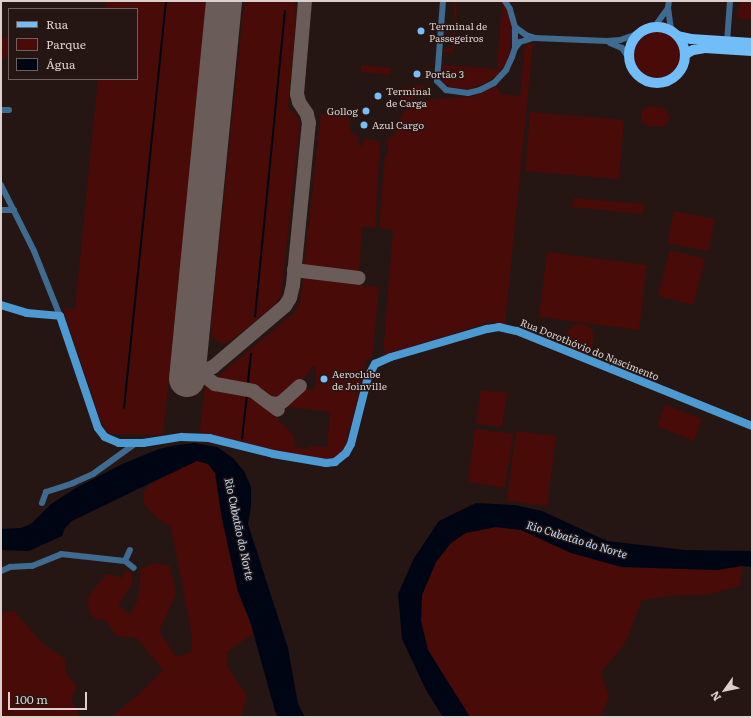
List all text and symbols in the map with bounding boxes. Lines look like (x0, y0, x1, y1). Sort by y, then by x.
legend (8, 8, 138, 80)
text: Rua (46, 15, 68, 33)
place label: Terminal de Passegeiros (429, 19, 487, 42)
marker: Terminal de Passegeiros (416, 26, 426, 36)
text: Parque (46, 35, 86, 53)
text: Água (46, 55, 76, 73)
place label: Portão 3 (425, 68, 464, 80)
marker: Portão 3 (412, 69, 422, 79)
place label: Terminal de Carga (386, 84, 431, 108)
marker: Terminal de Carga (373, 91, 383, 101)
place label: Gollog (327, 105, 358, 117)
marker: Gollog (361, 106, 371, 116)
place label: Azul Cargo (372, 119, 424, 131)
marker: Azul Cargo (359, 120, 369, 130)
street label: Rua Dorothóvio do Nascimento (519, 316, 661, 382)
place label: Aeroclube de Joinville (332, 367, 387, 390)
marker: Aeroclube de Joinville (319, 374, 329, 384)
water label: Rio Cubatão do Norte (223, 476, 257, 582)
water label: Rio Cubatão do Norte (525, 517, 629, 561)
north arrow (705, 670, 745, 710)
scale bar (10, 684, 89, 710)
text: N (706, 688, 724, 705)
text: 100 m (15, 690, 48, 708)

